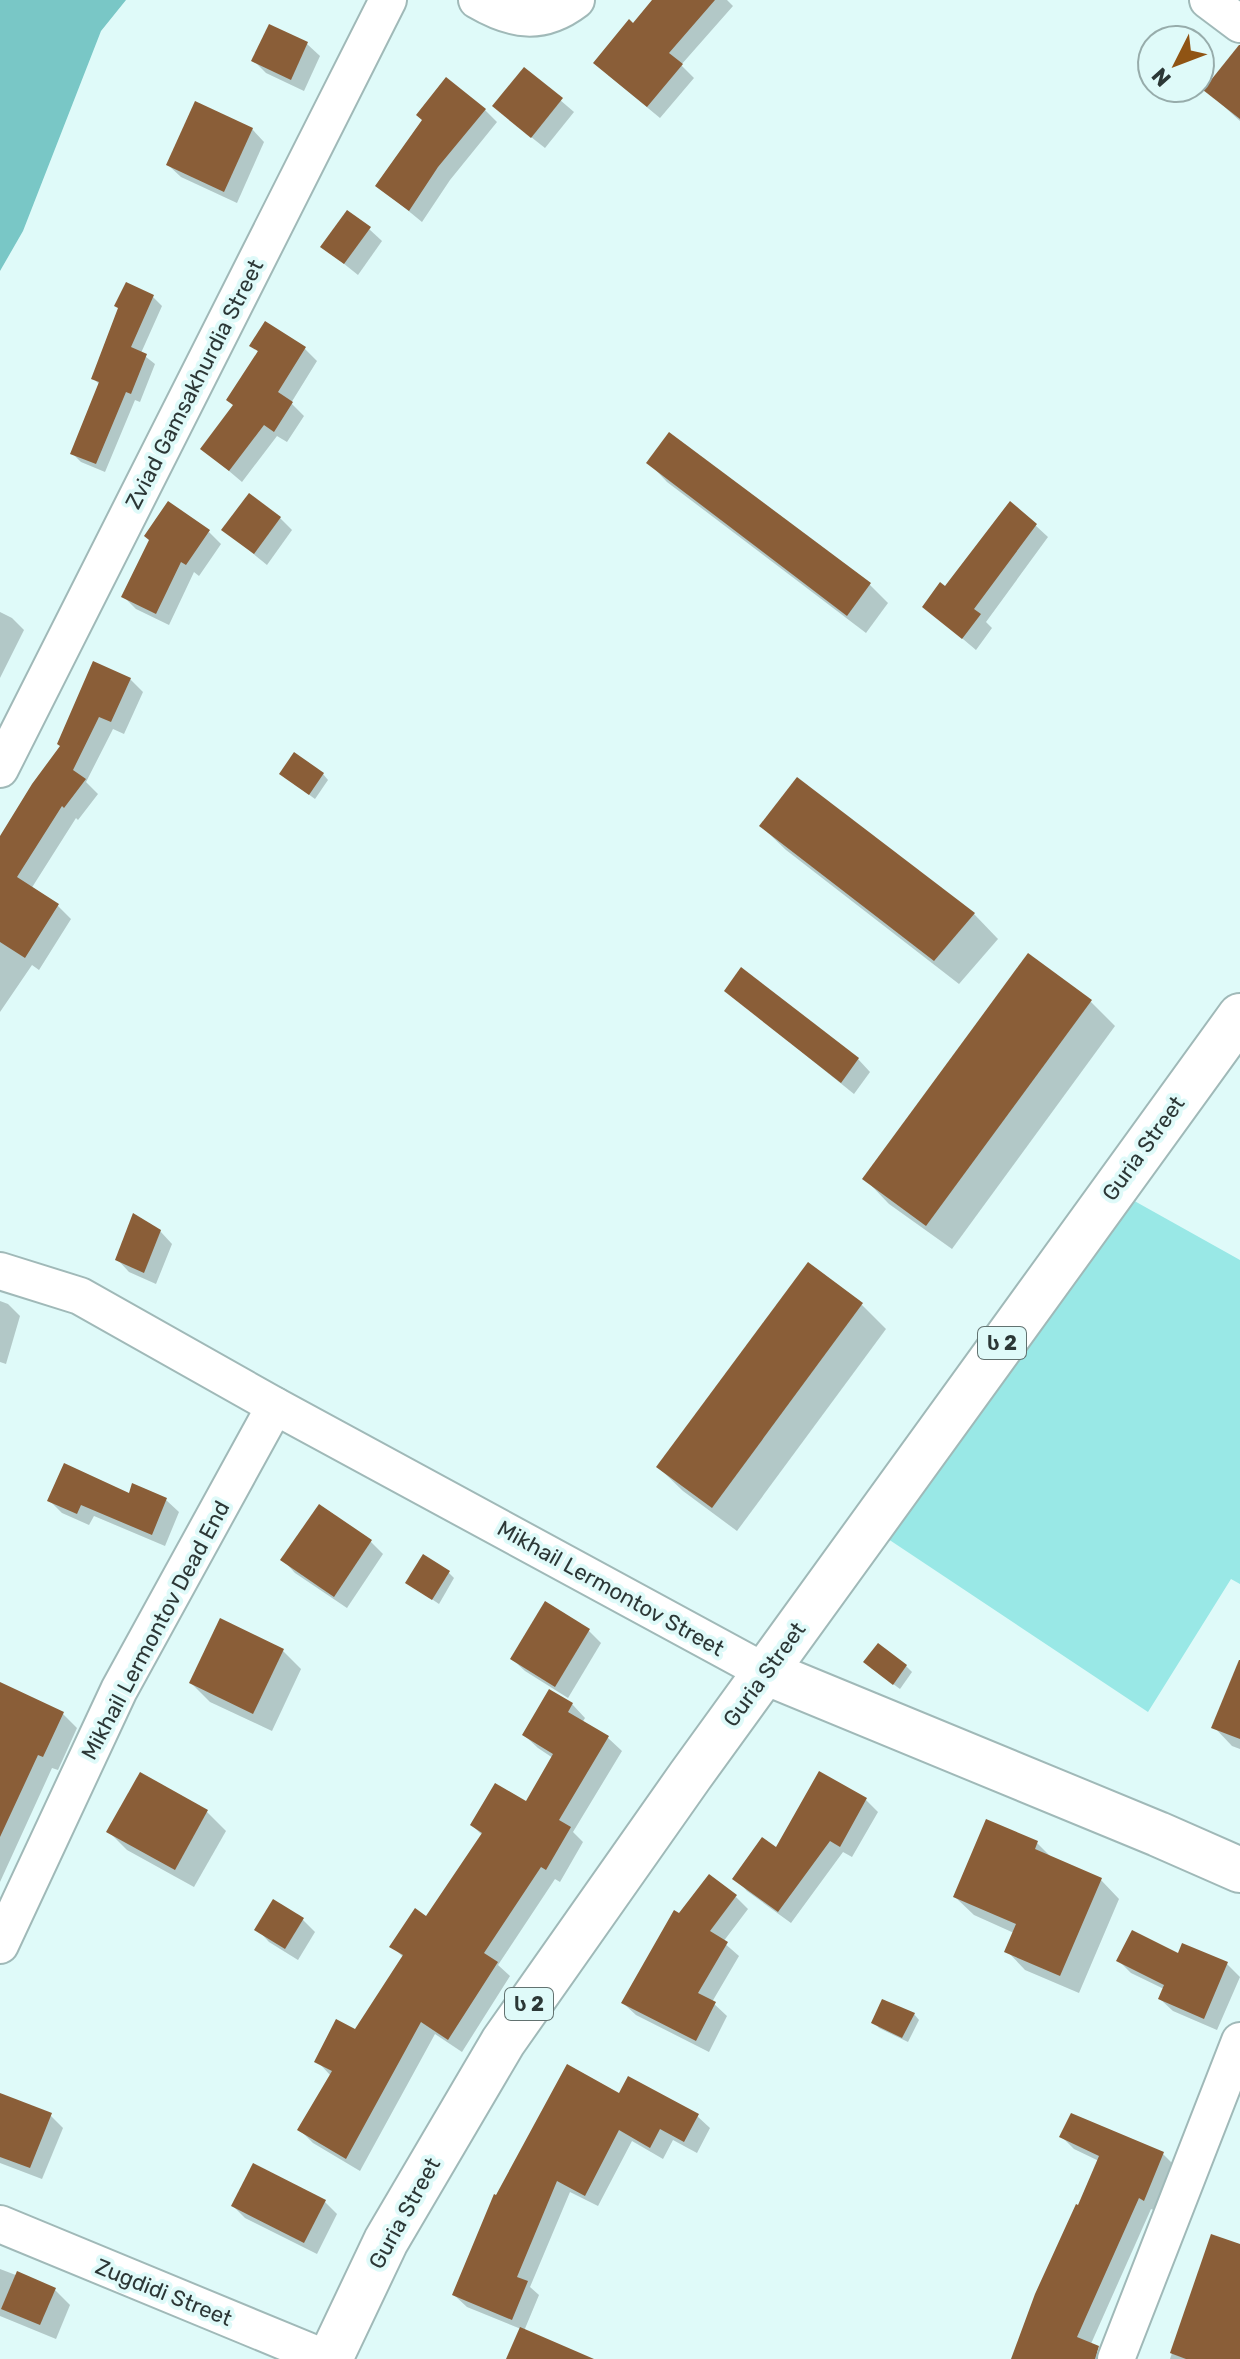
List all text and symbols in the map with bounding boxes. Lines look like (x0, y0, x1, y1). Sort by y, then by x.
north arrow (1136, 24, 1216, 104)
text: N (1146, 62, 1177, 92)
street label: Zviad Gamsakhurdia Street (120, 255, 269, 514)
street label: Guria Street (1096, 1090, 1191, 1206)
road number: ს 2 (978, 1327, 1026, 1359)
street label: Mikhail Lermontov Dead End (76, 1496, 235, 1764)
street label: Mikhail Lermontov Street (493, 1515, 729, 1662)
street label: Guria Street (717, 1616, 812, 1732)
road number: ს 2 (505, 1988, 553, 2020)
street label: Guria Street (363, 2153, 446, 2274)
street label: Zugdidi Street (92, 2253, 236, 2332)

